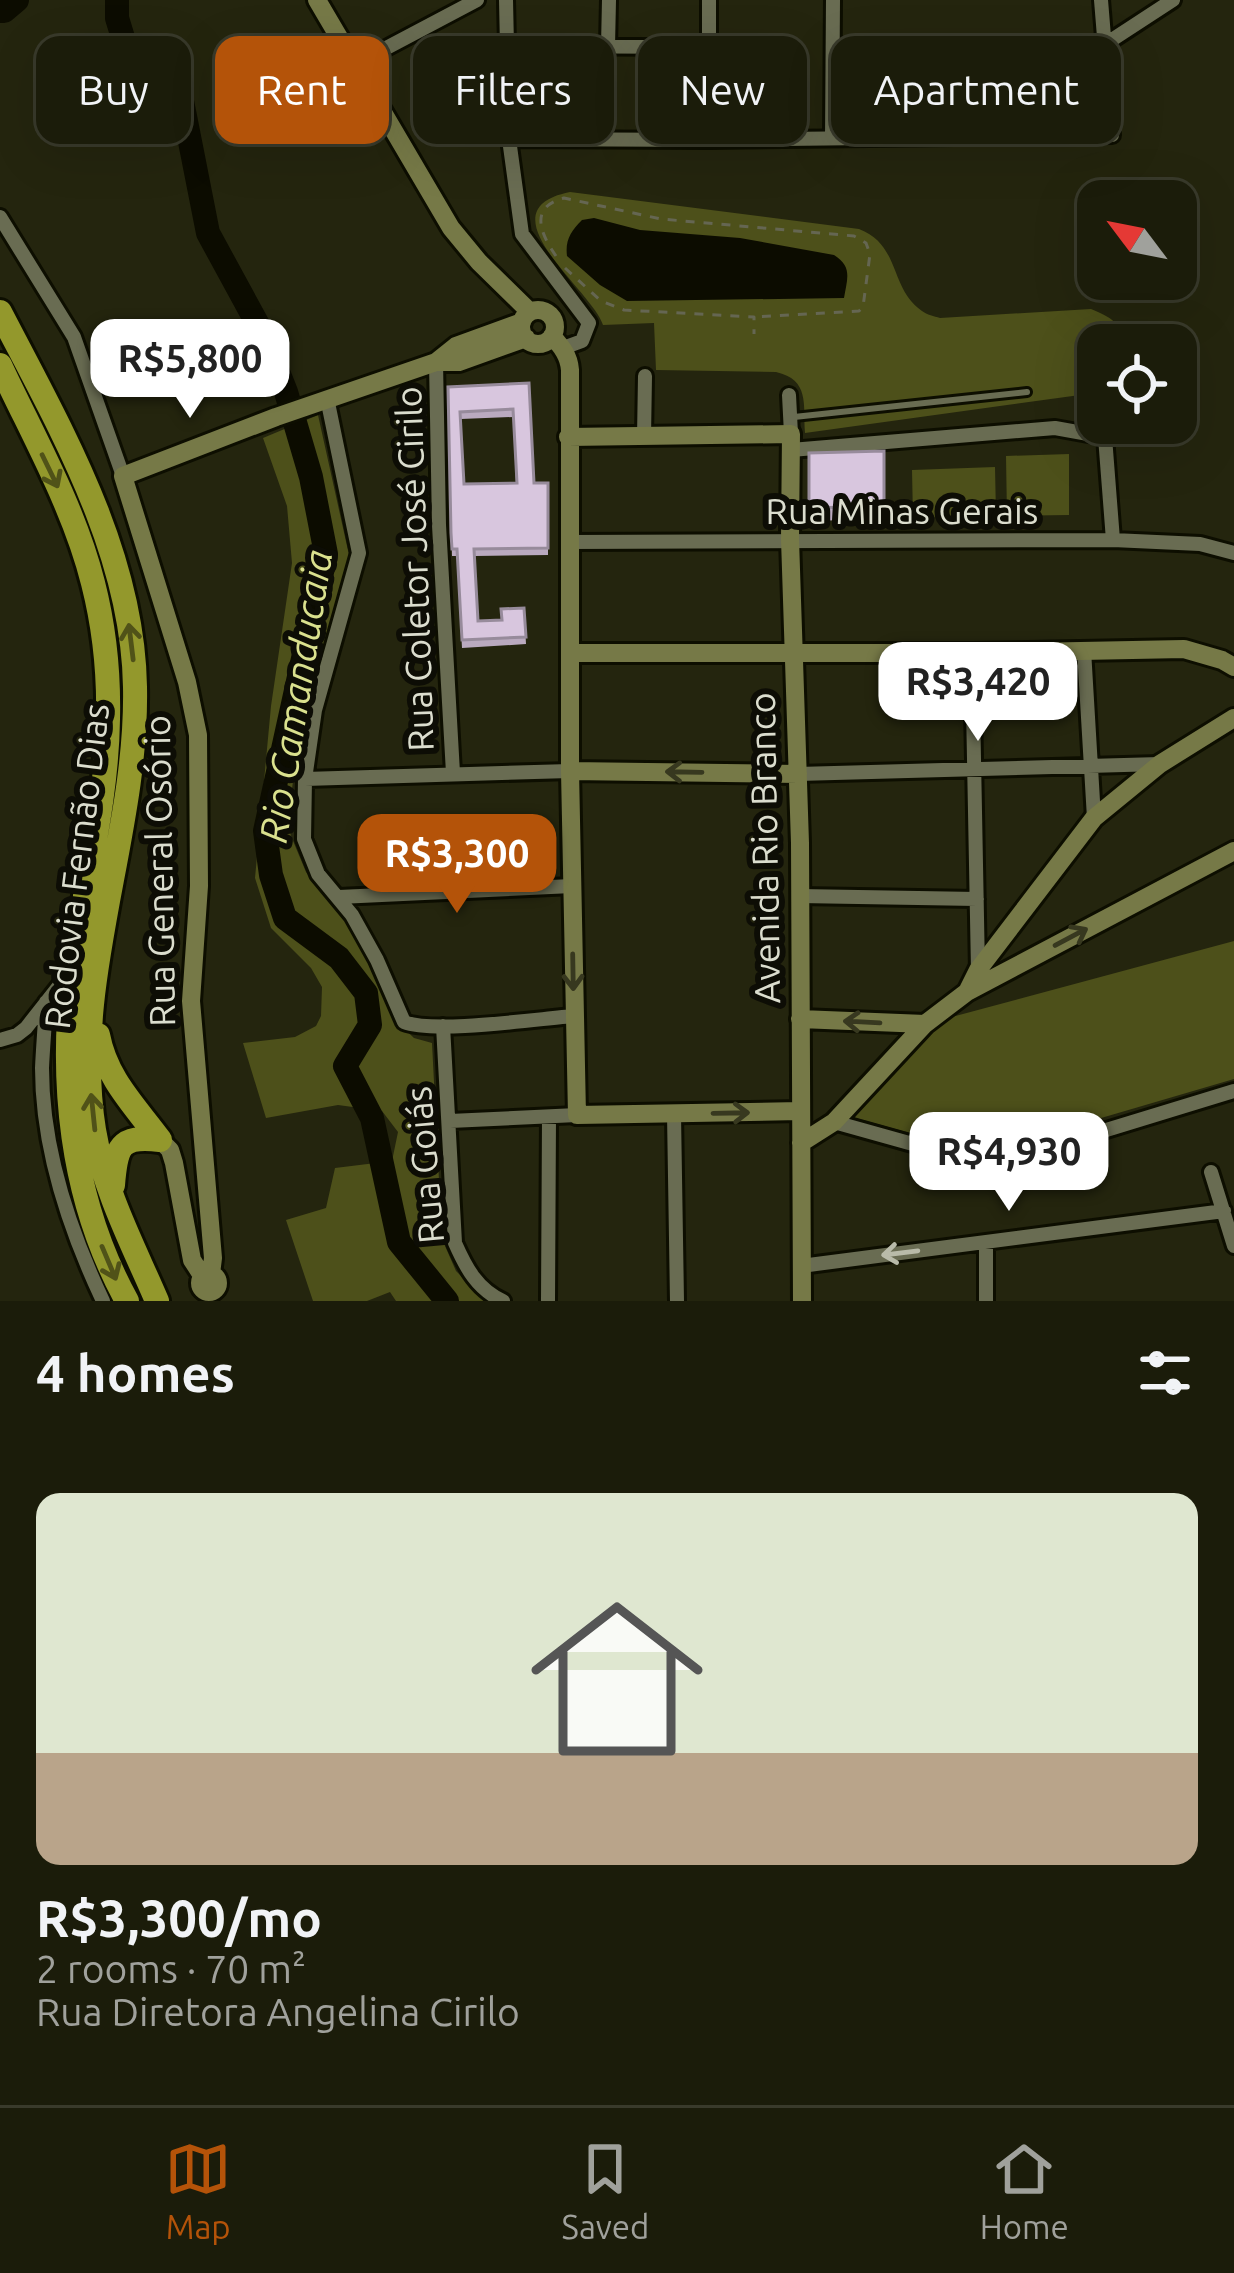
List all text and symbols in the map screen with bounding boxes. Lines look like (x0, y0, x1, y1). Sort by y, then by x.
chip: Buy (36, 36, 191, 144)
chip: Rent (215, 36, 389, 144)
chip: Filters (413, 36, 614, 144)
chip: New (638, 36, 807, 144)
chip: Apartment (831, 36, 1121, 144)
north arrow (1077, 180, 1197, 300)
map controls (1077, 180, 1197, 444)
pin: R$5,800 (79, 319, 301, 421)
button: locate (1077, 324, 1197, 444)
text: R$5,800 (117, 336, 263, 379)
street label: Rua Coletor José Cirilo (387, 386, 441, 752)
one-way arrow (40, 452, 62, 488)
street label: Rua Minas Gerais (766, 490, 1038, 531)
water label: Rio Camanducaia (251, 546, 339, 846)
one-way arrow (119, 623, 141, 662)
pin: R$3,420 (867, 642, 1089, 744)
text: R$3,420 (905, 659, 1051, 702)
street label: Avenida Rio Branco (741, 692, 787, 1004)
street label: Rodovia Fernão Dias (36, 701, 116, 1031)
street label: Rua General Osório (136, 715, 182, 1027)
one-way arrow (665, 761, 704, 783)
pin: R$3,300 (346, 814, 568, 916)
text: R$3,300 (384, 831, 530, 874)
one-way arrow (1052, 925, 1088, 948)
one-way arrow (562, 952, 584, 991)
one-way arrow (843, 1010, 882, 1033)
street label: Rua Goiás (397, 1085, 451, 1245)
one-way arrow (81, 1093, 103, 1132)
one-way arrow (711, 1101, 750, 1124)
pin: R$4,930 (898, 1112, 1120, 1214)
text: R$4,930 (936, 1129, 1082, 1172)
one-way arrow (881, 1242, 920, 1265)
one-way arrow (100, 1243, 121, 1280)
icon: filters (1132, 1340, 1198, 1406)
text: 4 homes (36, 1344, 235, 1402)
icon: home (509, 1571, 725, 1787)
text: R$3,300/mo (36, 1889, 322, 1947)
text: 2 rooms · 70 m² (36, 1947, 306, 1990)
text: Rua Diretora Angelina Cirilo (36, 1990, 520, 2033)
tab: Map (165, 2136, 231, 2245)
tab: Saved (562, 2136, 649, 2245)
tab: Home (980, 2136, 1069, 2245)

